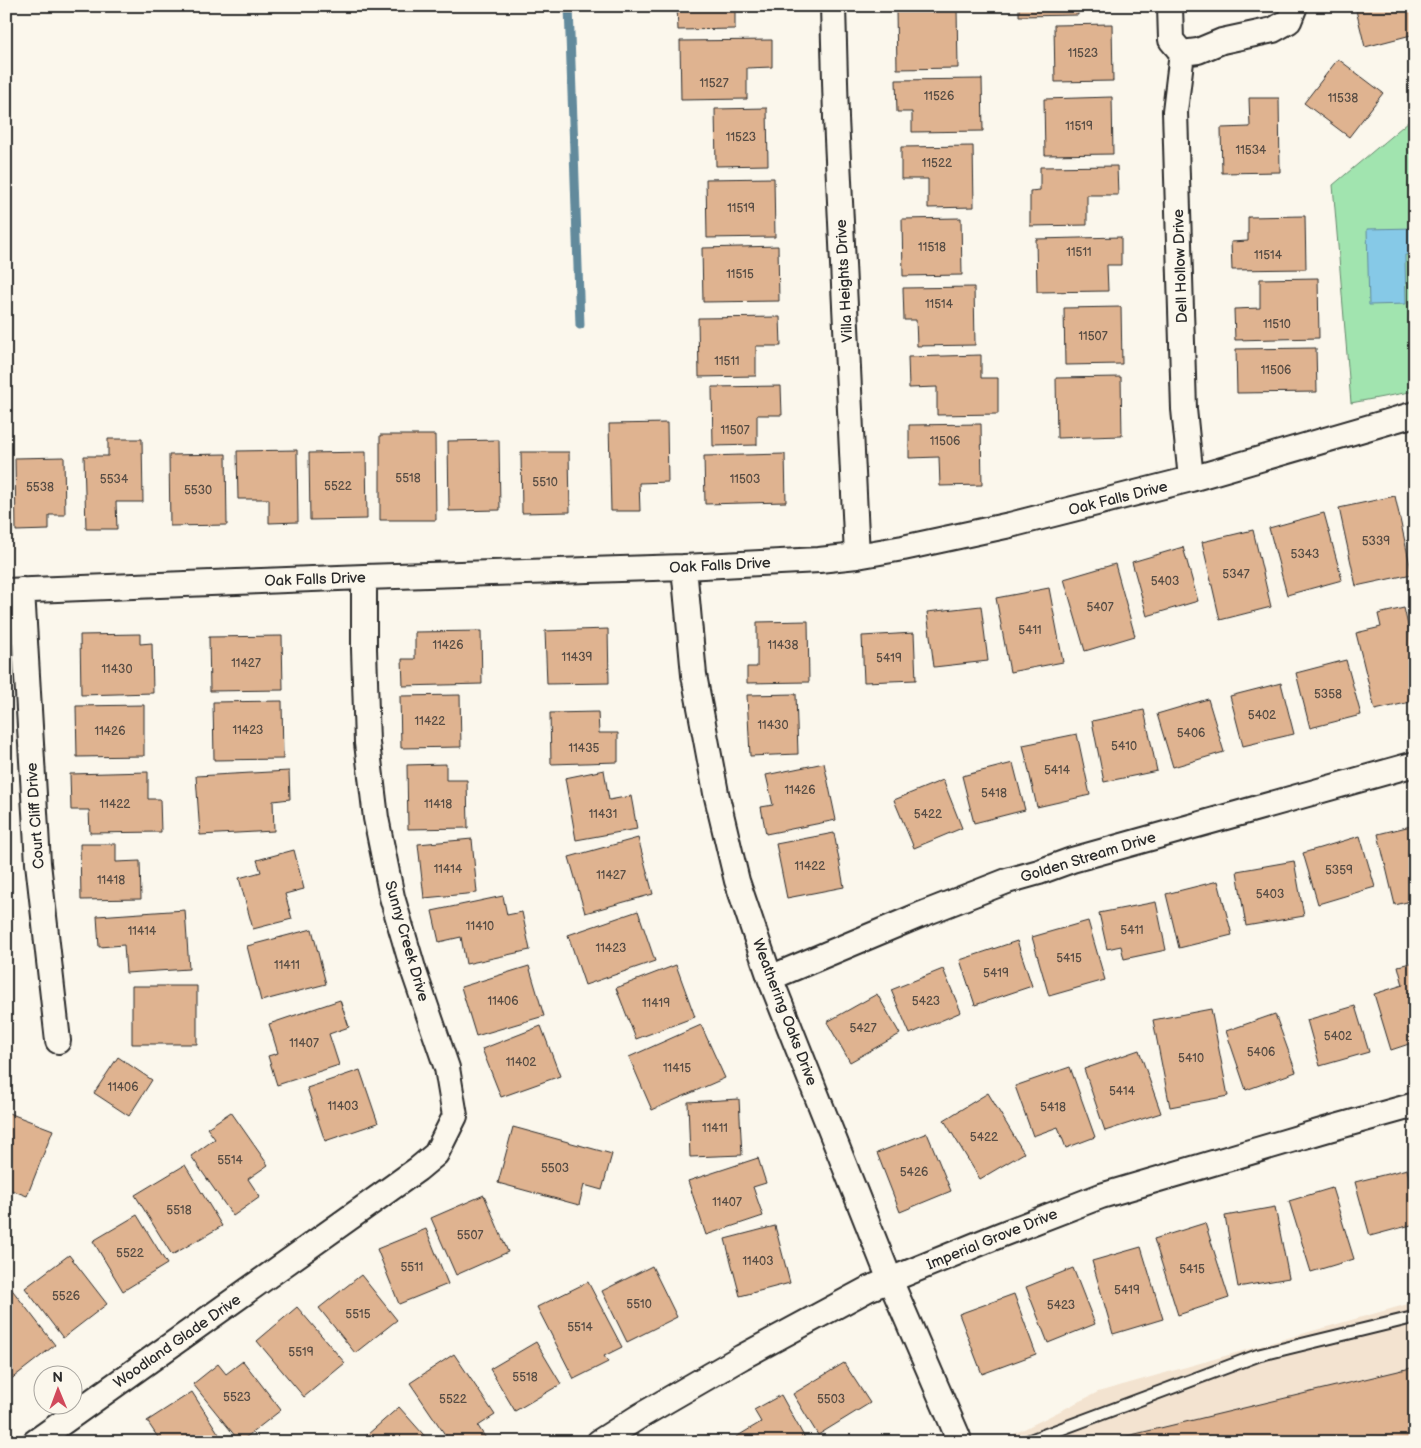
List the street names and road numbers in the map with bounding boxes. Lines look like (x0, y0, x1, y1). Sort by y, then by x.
street label: Dell Hollow Drive (1169, 208, 1192, 323)
street label: Villa Heights Drive (832, 219, 857, 343)
street label: Oak Falls Drive (1067, 477, 1170, 520)
street label: Oak Falls Drive (669, 553, 771, 578)
street label: Oak Falls Drive (264, 568, 366, 591)
street label: Court Cliff Drive (22, 762, 49, 870)
street label: Golden Stream Drive (1018, 828, 1158, 887)
street label: Sunny Creek Drive (380, 879, 433, 1004)
street label: Weathering Oaks Drive (748, 936, 821, 1088)
street label: Imperial Grove Drive (924, 1204, 1061, 1274)
street label: Woodland Glade Drive (110, 1290, 245, 1393)

